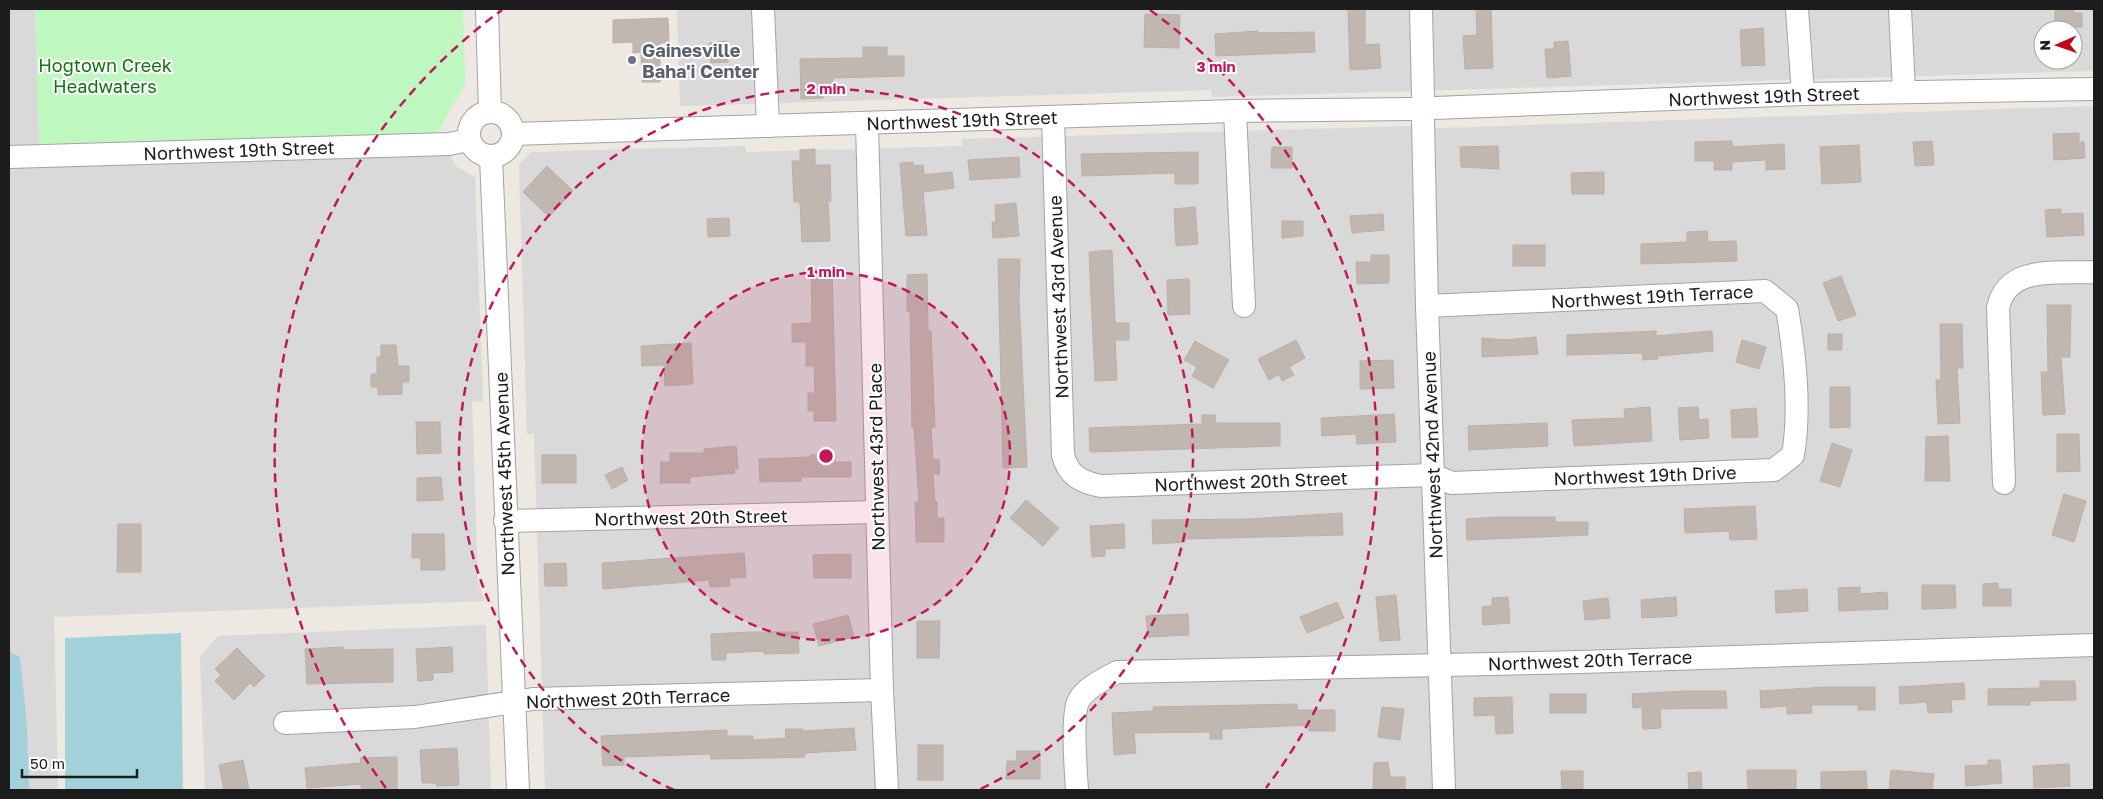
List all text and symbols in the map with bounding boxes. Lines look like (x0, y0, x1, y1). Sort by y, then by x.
north arrow (2033, 20, 2083, 70)
place label: Gainesville Baha'i Center (642, 39, 759, 82)
text: N (2036, 40, 2053, 51)
park label: Hogtown Creek Headwaters (38, 54, 172, 97)
marker: Gainesville Baha'i Center (626, 54, 638, 66)
text: 3 min (1196, 57, 1236, 75)
text: 2 min (806, 79, 846, 97)
street label: Northwest 19th Street (1668, 82, 1860, 110)
street label: Northwest 19th Street (866, 106, 1058, 134)
street label: Northwest 19th Street (143, 136, 335, 164)
street label: Northwest 43rd Avenue (1043, 195, 1073, 399)
text: 1 min (807, 262, 845, 280)
street label: Northwest 19th Terrace (1550, 280, 1754, 312)
street label: Northwest 42nd Avenue (1417, 351, 1447, 559)
street label: Northwest 43rd Place (863, 363, 889, 551)
street label: Northwest 45th Avenue (489, 372, 519, 576)
centre of rings (817, 447, 835, 465)
street label: Northwest 19th Drive (1553, 461, 1737, 489)
street label: Northwest 20th Street (1154, 467, 1348, 495)
street label: Northwest 20th Street (594, 504, 788, 530)
street label: Northwest 20th Terrace (1487, 645, 1693, 675)
street label: Northwest 20th Terrace (525, 683, 731, 713)
scale bar (22, 746, 138, 778)
text: 50 m (30, 754, 65, 772)

